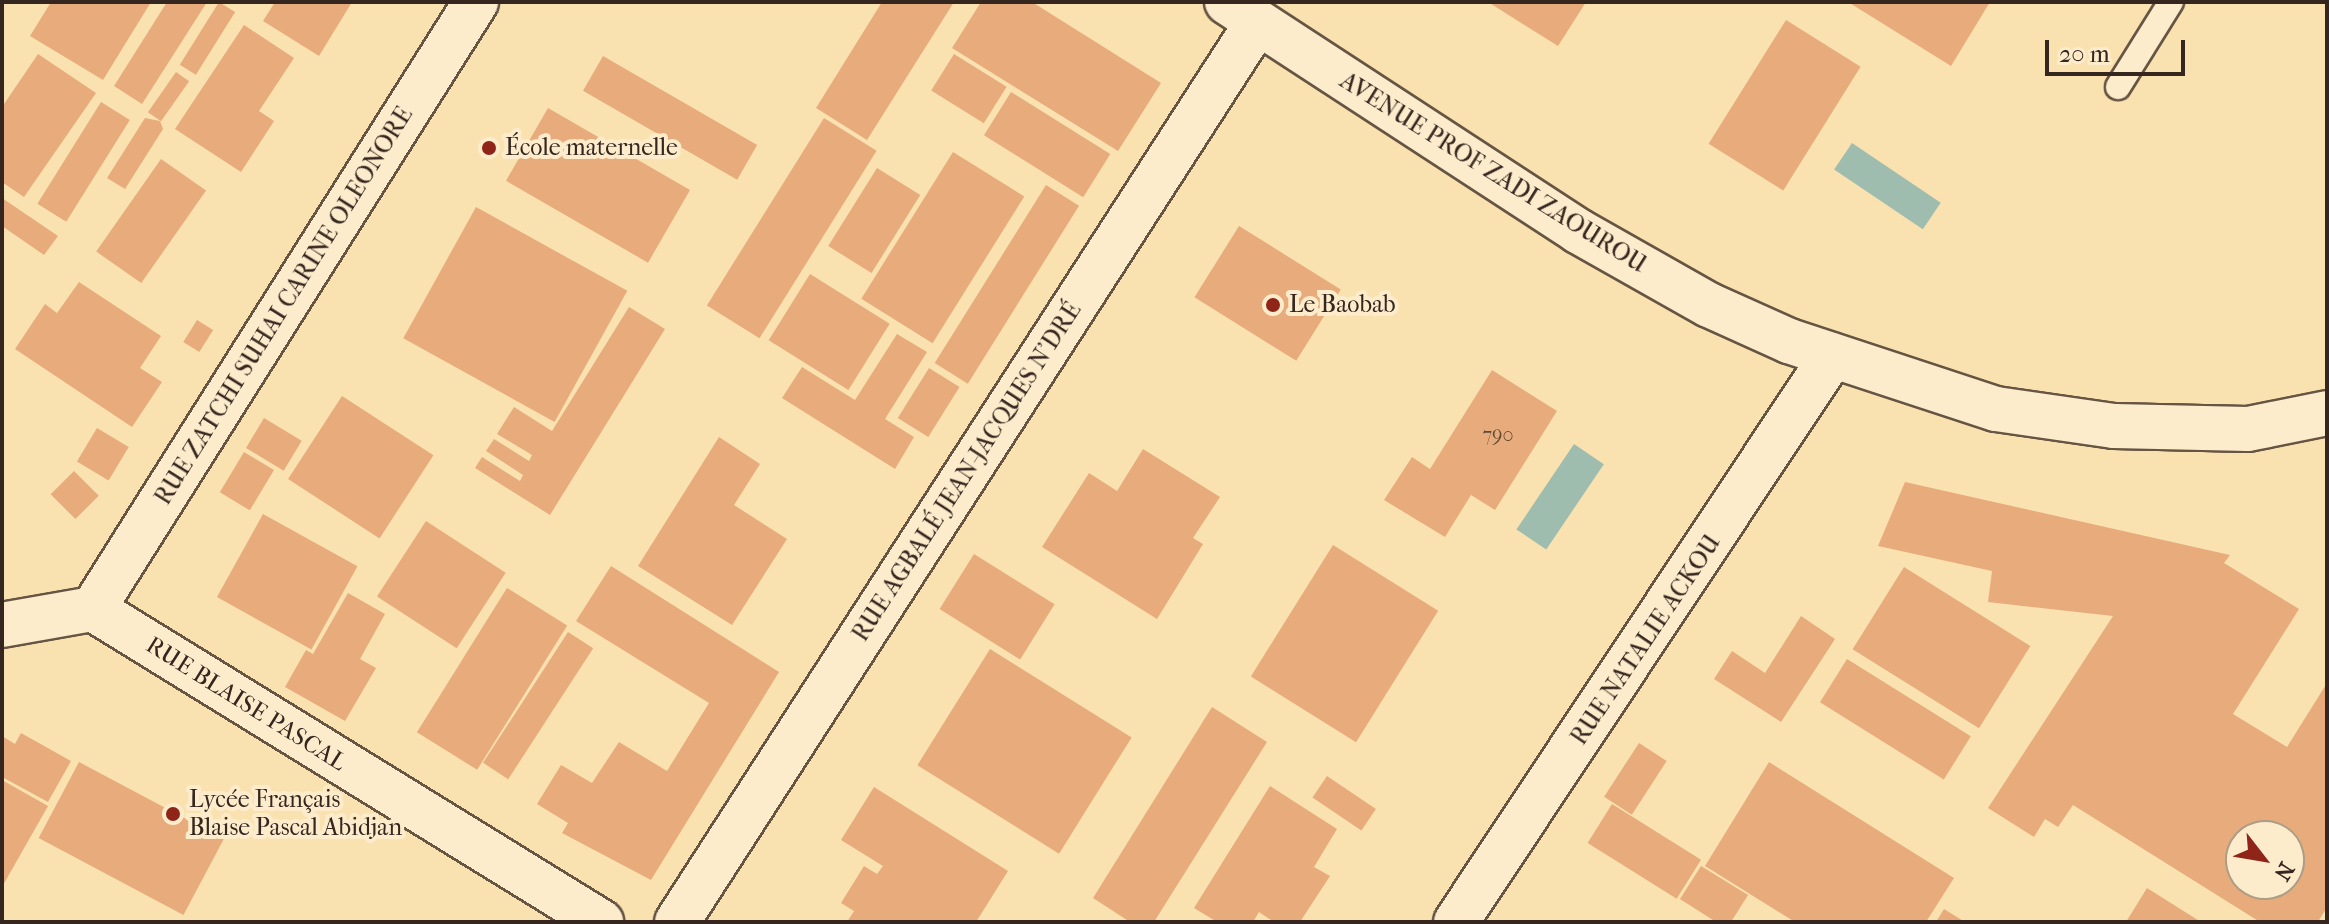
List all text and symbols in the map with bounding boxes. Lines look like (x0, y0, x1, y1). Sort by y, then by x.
scale bar (2049, 24, 2189, 74)
text: 20 m (2059, 40, 2110, 68)
street label: AVENUE PROF ZADI ZAOUROU (1334, 66, 1652, 280)
street label: RUE ZATCHI SUHAI CARINE OLEONORE (149, 102, 419, 510)
place label: École maternelle (505, 134, 678, 162)
marker: École maternelle (480, 139, 498, 157)
place label: Le Baobab (1289, 291, 1396, 319)
marker: Le Baobab (1264, 296, 1282, 314)
street label: RUE AGBALÉ JEAN-JACQUES N'DRÉ (846, 297, 1088, 647)
house number: 790 (1482, 422, 1514, 446)
street label: RUE NATALIE ACKOU (1565, 529, 1727, 751)
street label: RUE BLAISE PASCAL (141, 631, 351, 777)
place label: Lycée Français Blaise Pascal Abidjan (189, 786, 402, 842)
marker: Lycée Français Blaise Pascal Abidjan (164, 805, 182, 823)
north arrow (2225, 820, 2305, 900)
text: N (2268, 857, 2299, 885)

